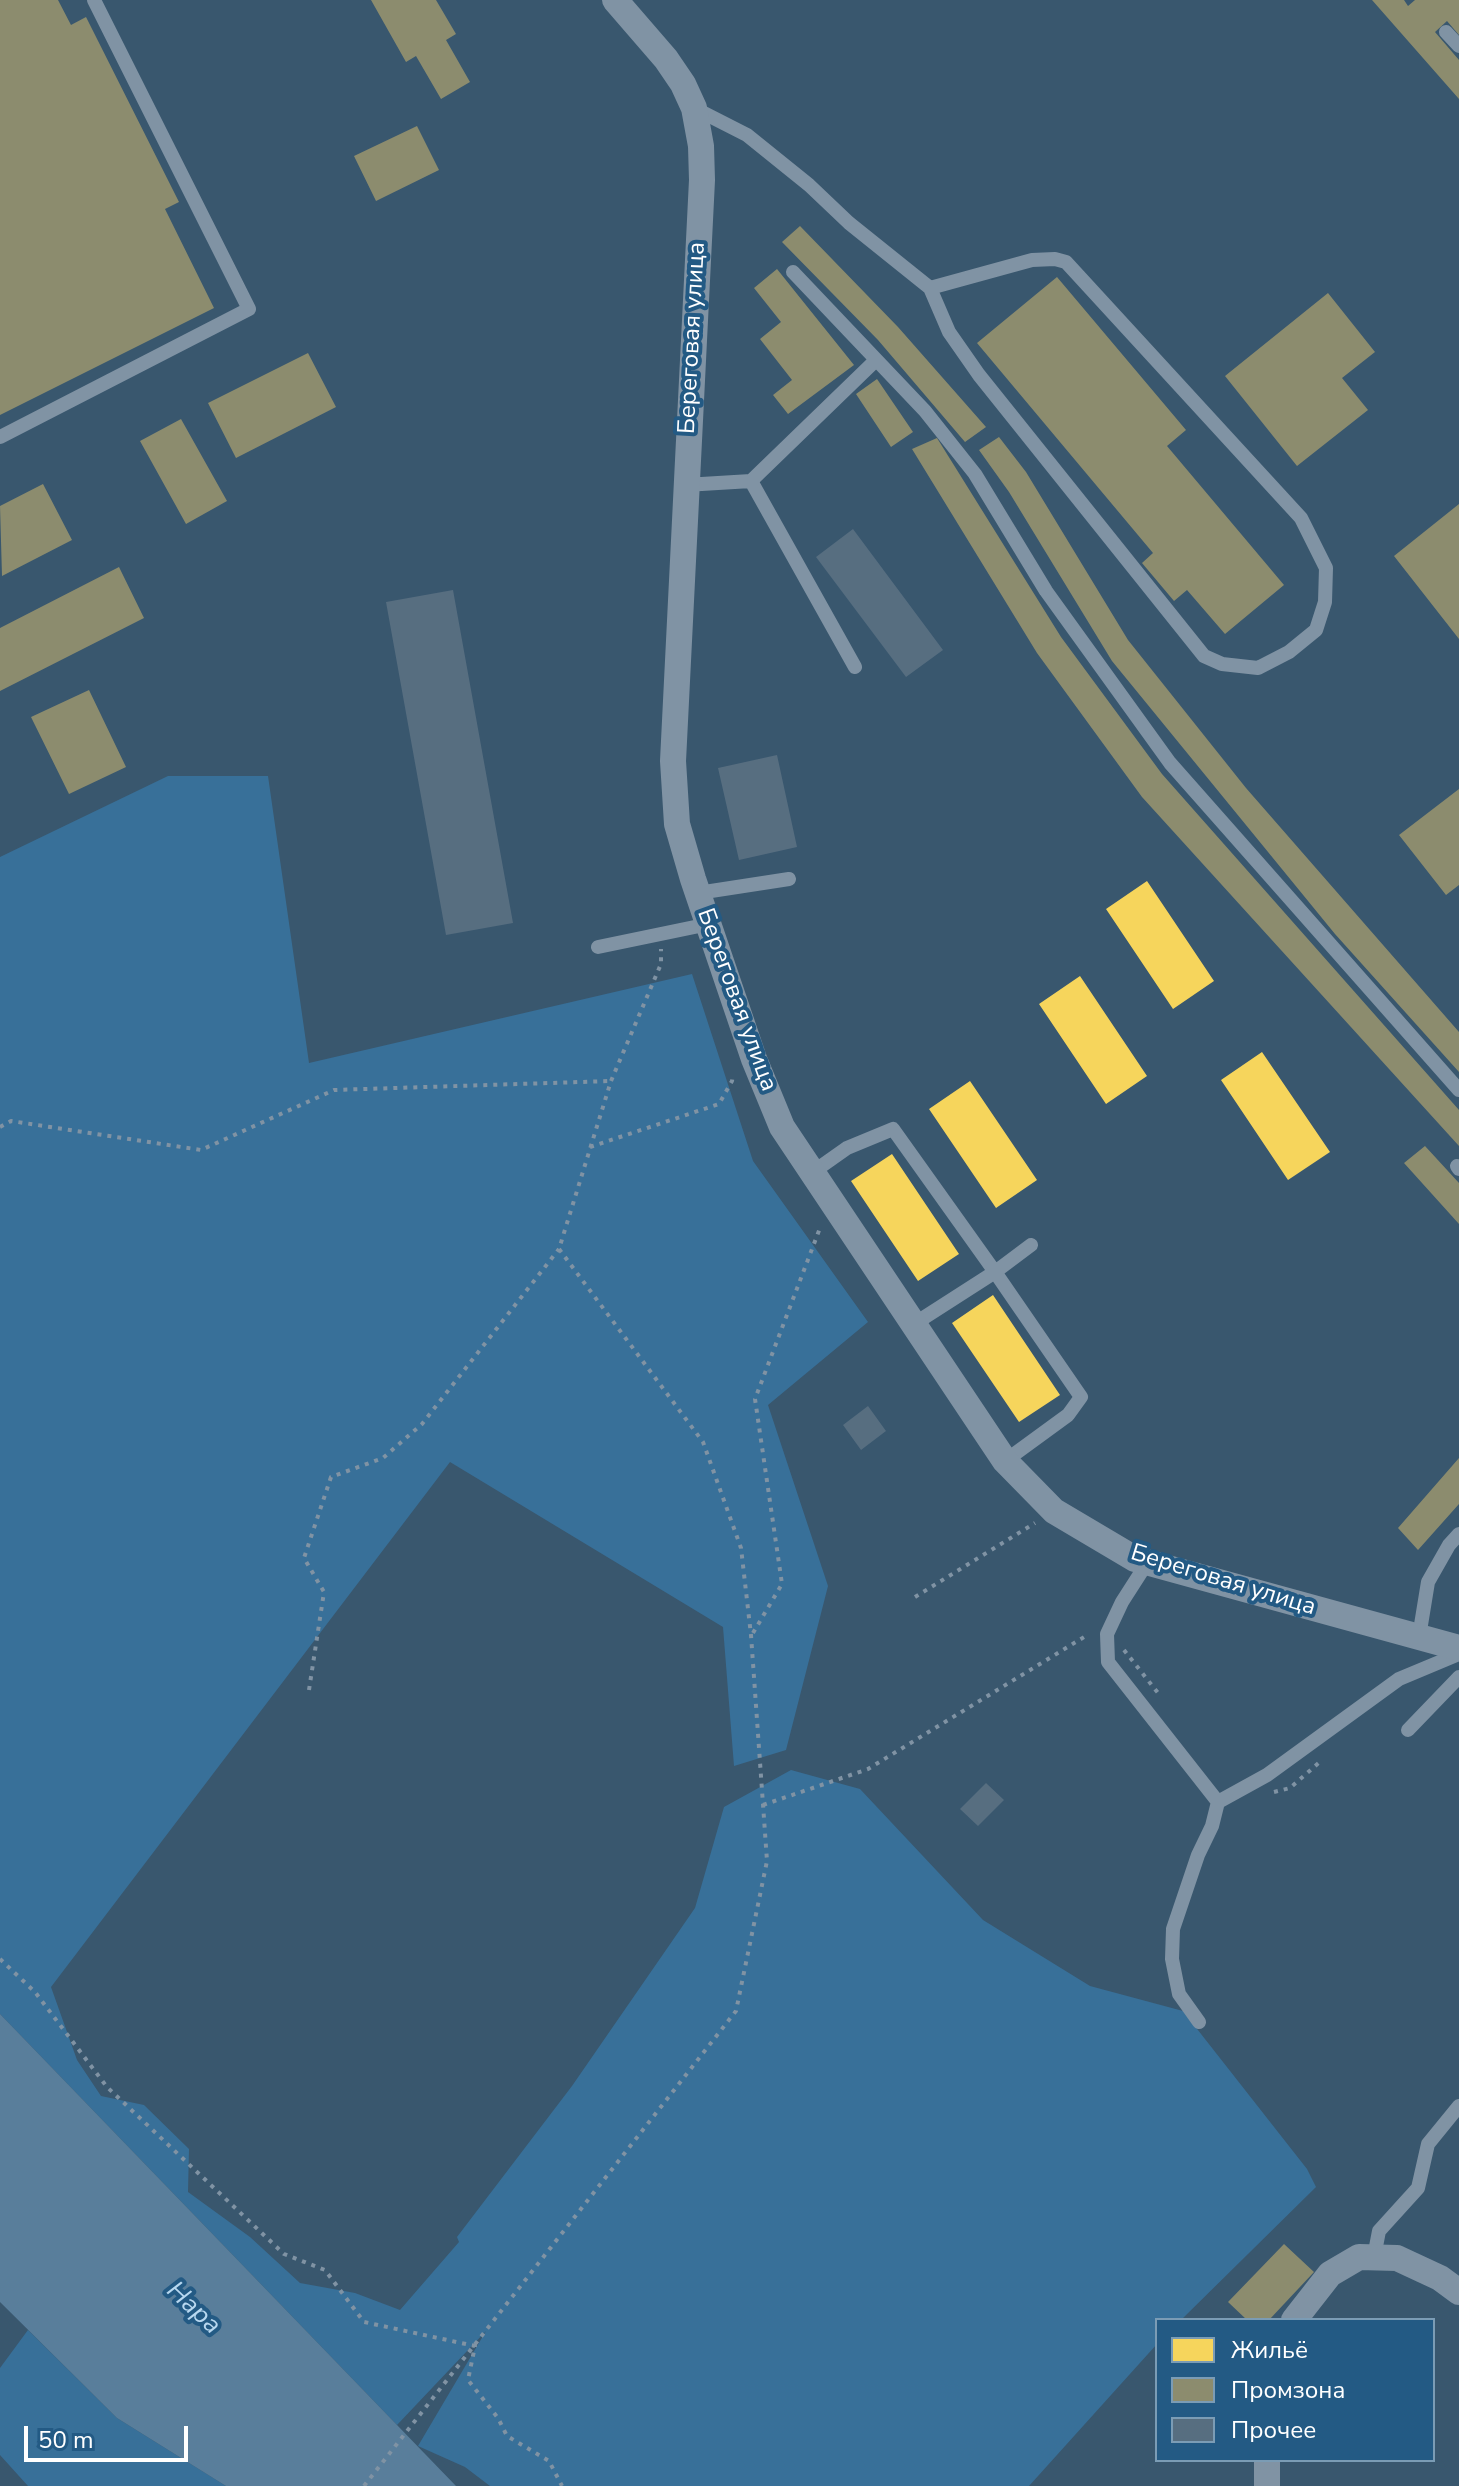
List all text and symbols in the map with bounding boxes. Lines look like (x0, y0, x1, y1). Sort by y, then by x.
street label: Береговая улица (674, 241, 712, 435)
street label: Береговая улица (690, 905, 782, 1095)
street label: Береговая улица (1127, 1539, 1319, 1623)
water label: Нара (159, 2276, 227, 2342)
legend (1155, 2318, 1435, 2462)
text: Жильё (1231, 2334, 1308, 2366)
text: Промзона (1231, 2374, 1345, 2406)
scale bar (28, 2410, 192, 2460)
text: Прочее (1231, 2414, 1316, 2446)
text: 50 m (38, 2424, 94, 2456)

